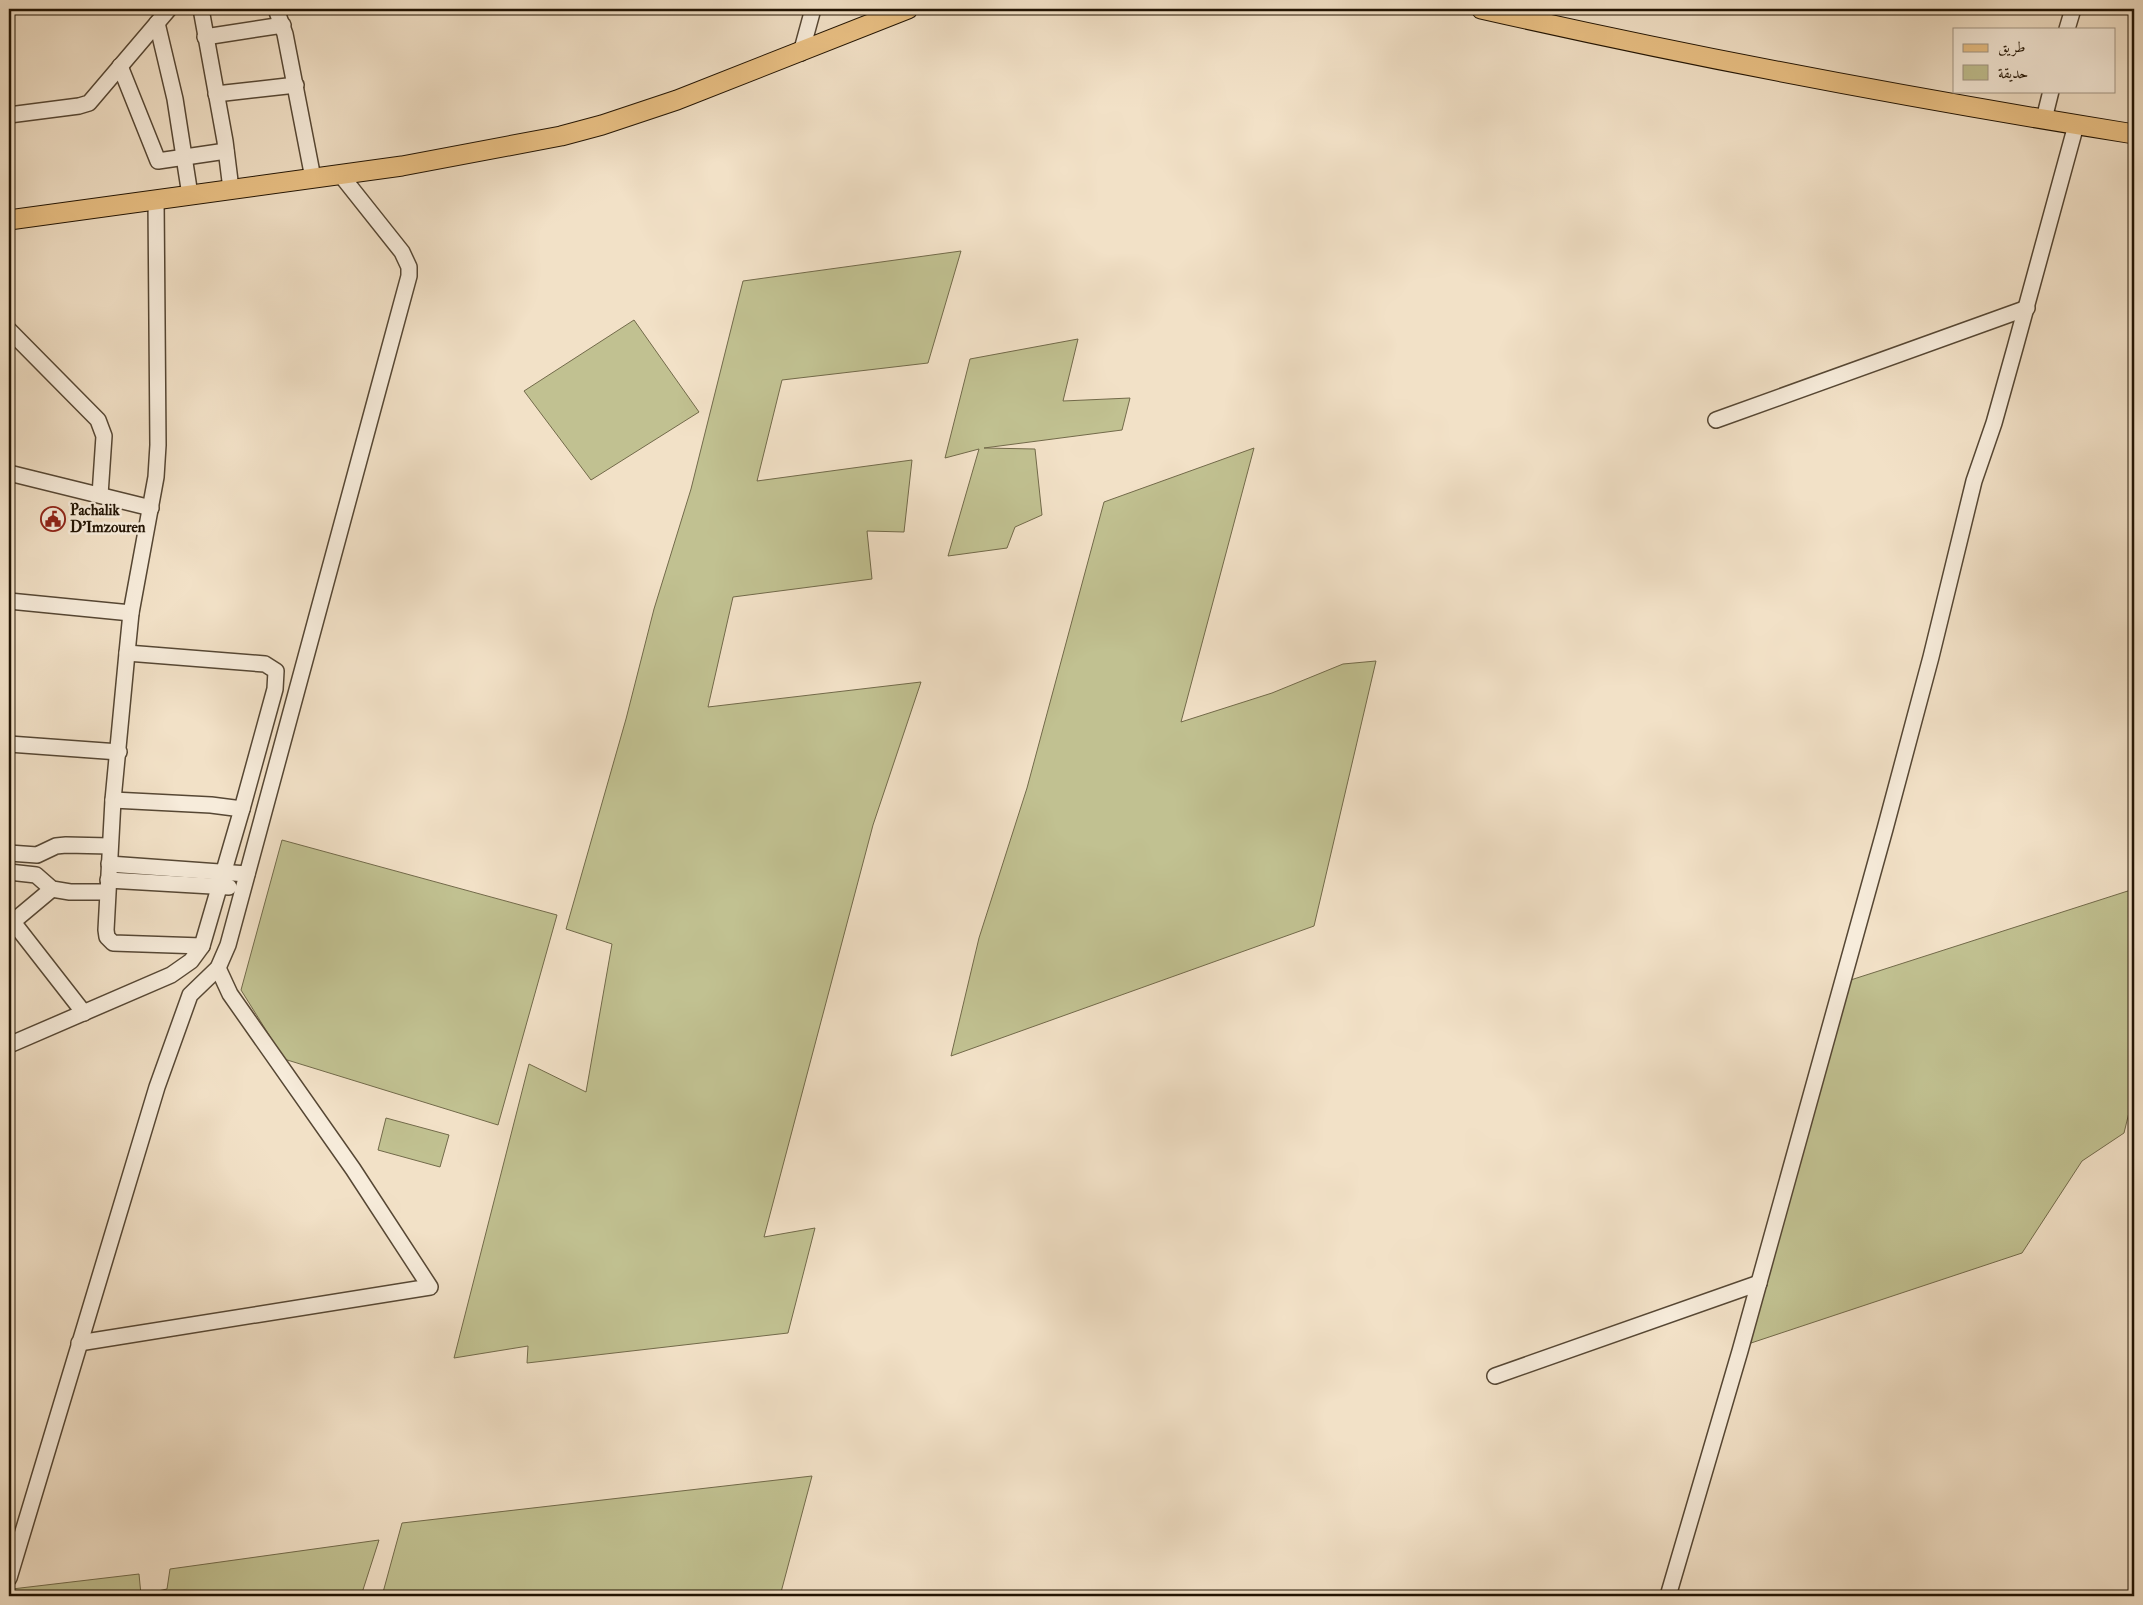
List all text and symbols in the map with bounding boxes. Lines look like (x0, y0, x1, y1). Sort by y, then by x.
legend (1953, 28, 2116, 92)
text: طريق (1998, 38, 2025, 57)
text: حديقة (1998, 64, 2028, 83)
place label: Pachalik D'Imzouren (70, 501, 146, 537)
public building icon: Pachalik D'Imzouren (40, 506, 66, 532)

